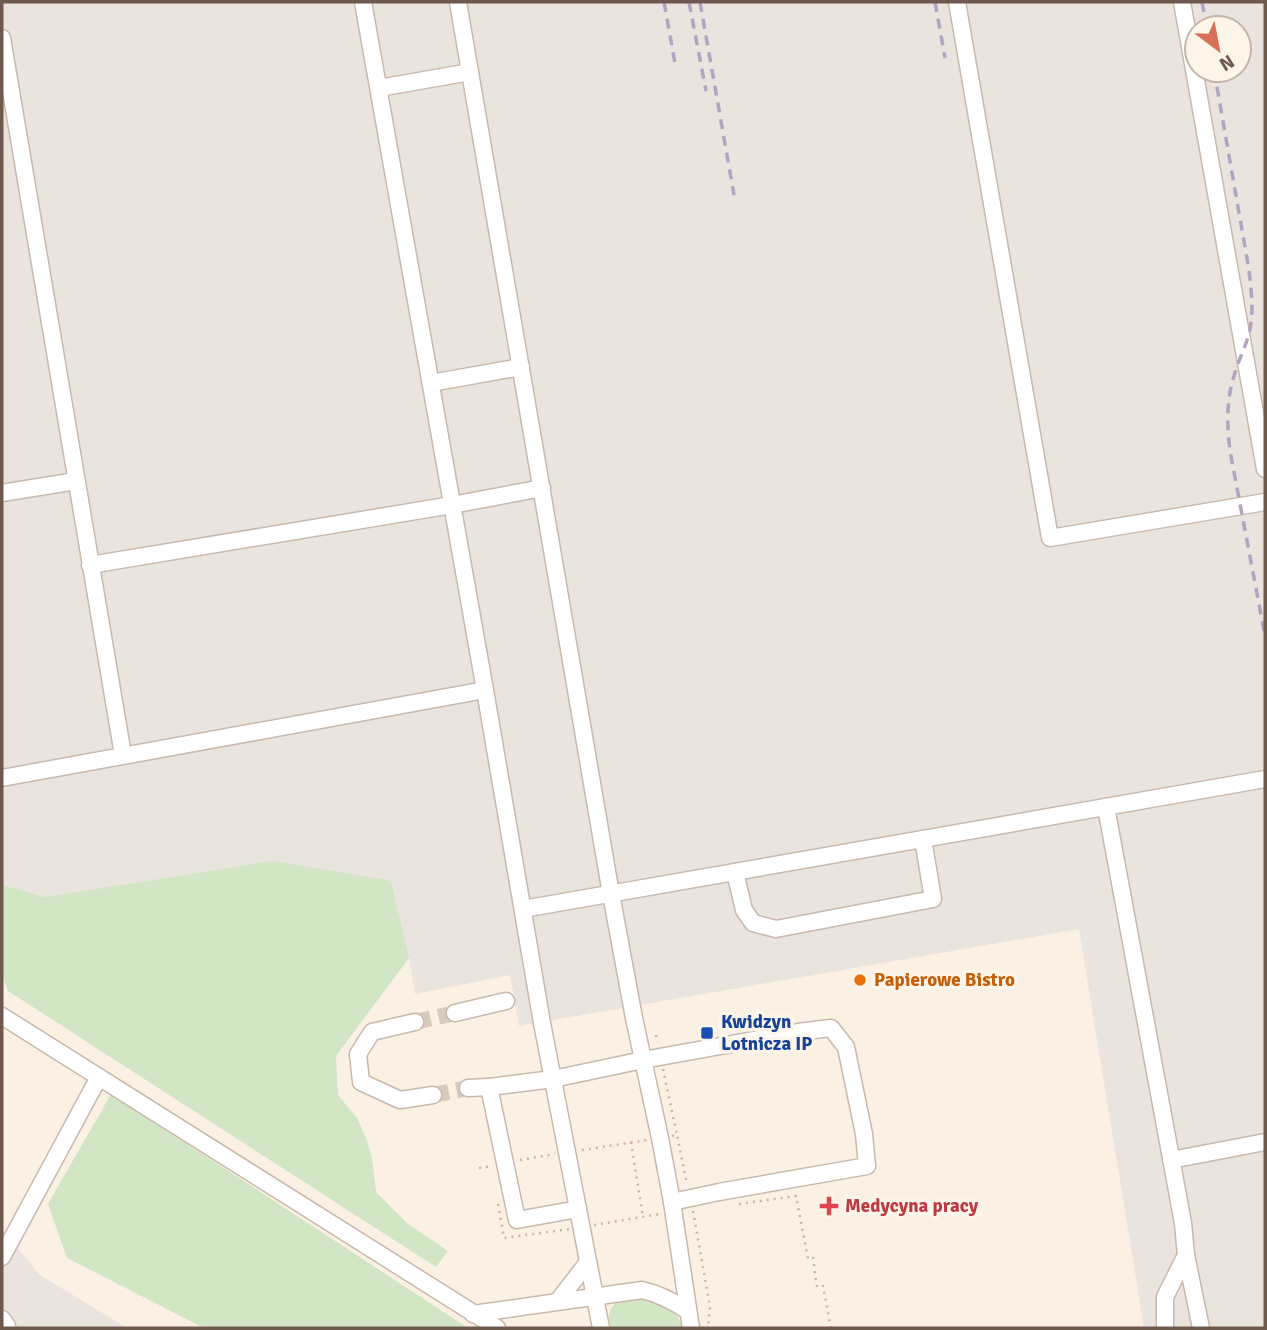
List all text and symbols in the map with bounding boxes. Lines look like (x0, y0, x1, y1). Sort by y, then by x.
north arrow (1183, 14, 1253, 84)
text: N (1215, 49, 1238, 76)
place label: Papierowe Bistro (874, 968, 1015, 992)
marker: Papierowe Bistro (852, 972, 868, 988)
place label: Kwidzyn Lotnicza IP (721, 1010, 813, 1056)
marker: Kwidzyn Lotnicza IP (699, 1025, 715, 1041)
place label: Medycyna pracy (845, 1194, 979, 1218)
marker: Medycyna pracy (819, 1196, 839, 1216)

